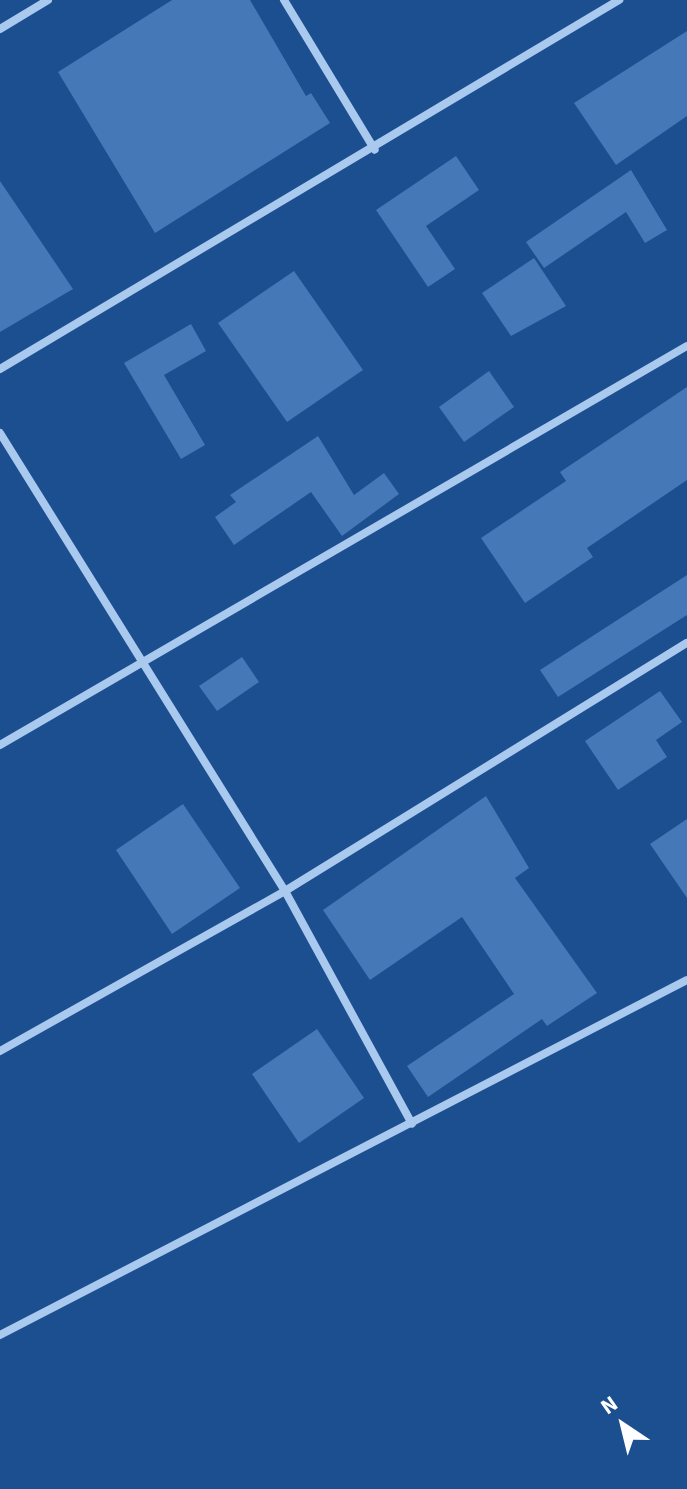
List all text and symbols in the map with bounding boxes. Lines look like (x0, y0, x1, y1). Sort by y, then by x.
north arrow (583, 1385, 663, 1465)
text: N (594, 1388, 624, 1423)

